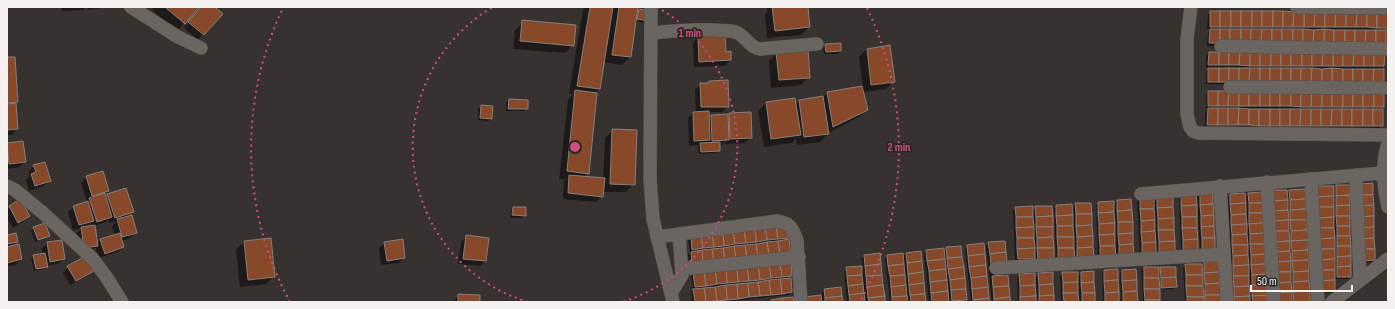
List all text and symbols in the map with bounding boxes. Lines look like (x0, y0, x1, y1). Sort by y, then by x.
text: 1 min (679, 26, 701, 41)
centre of rings (568, 140, 582, 154)
text: 2 min (888, 140, 910, 155)
scale bar (1251, 267, 1352, 293)
text: 50 m (1257, 274, 1277, 289)

